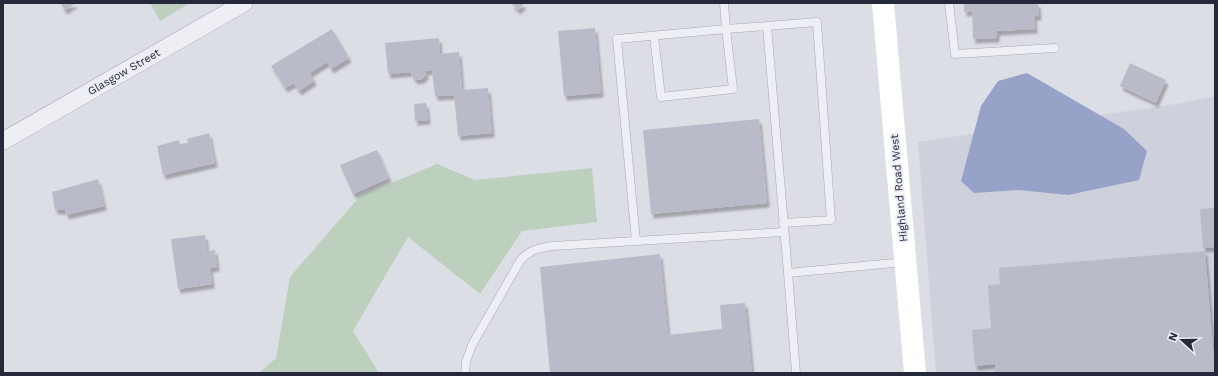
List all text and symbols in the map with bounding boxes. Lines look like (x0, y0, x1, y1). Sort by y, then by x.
street label: Glasgow Street (85, 46, 163, 98)
street label: Highland Road West (888, 133, 910, 242)
north arrow (1162, 320, 1202, 360)
text: N (1166, 330, 1181, 343)

